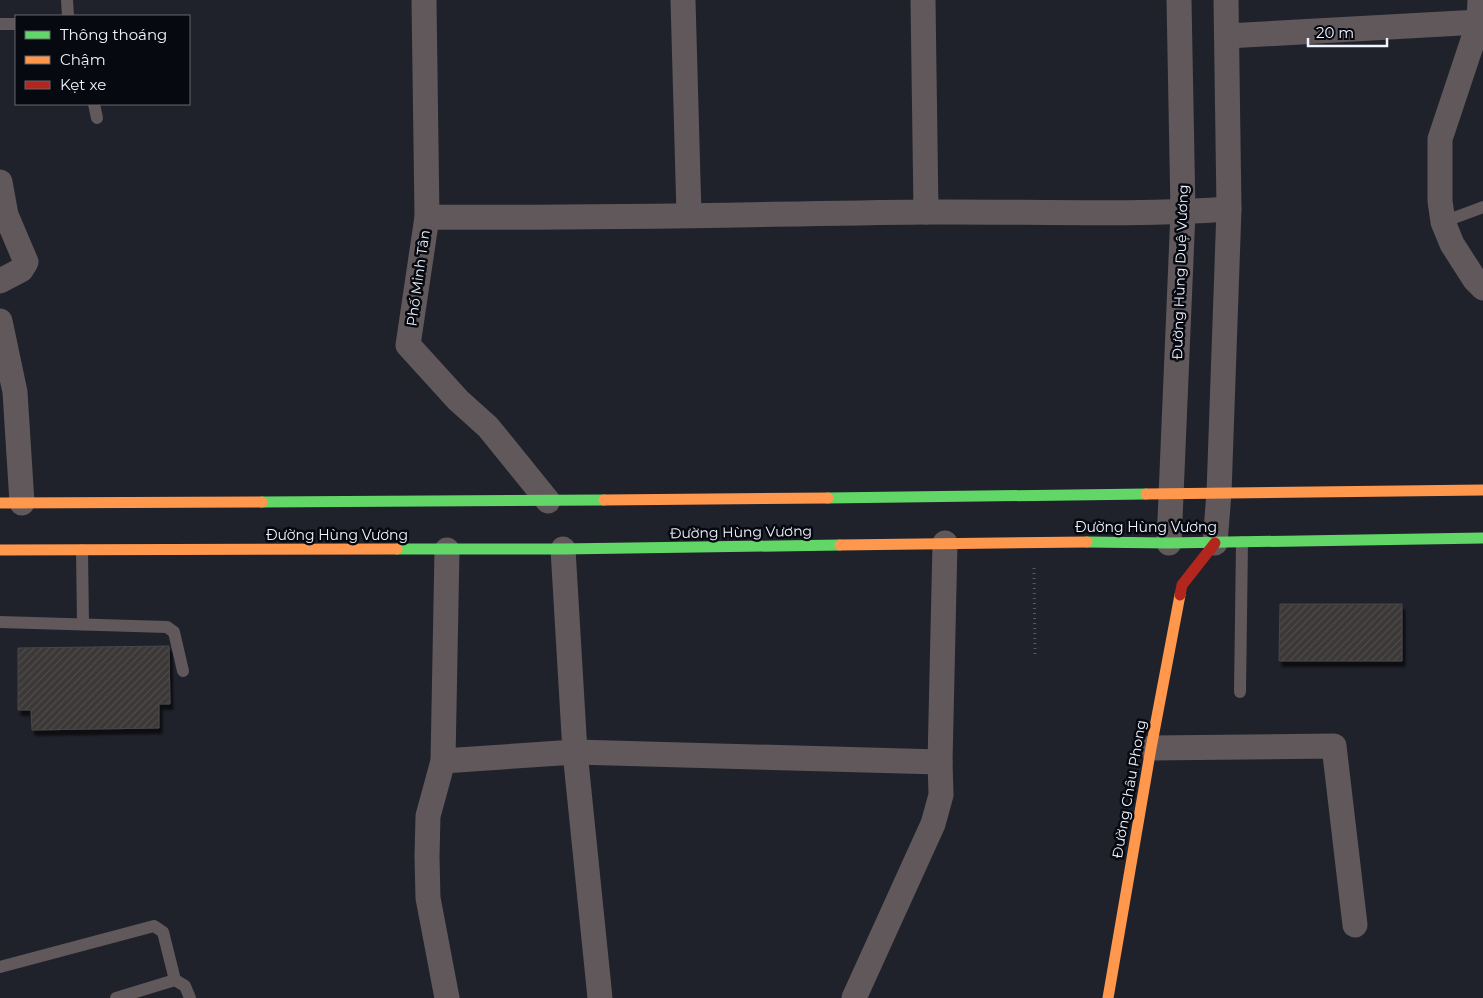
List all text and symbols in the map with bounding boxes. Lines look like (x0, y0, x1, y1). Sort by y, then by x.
legend (15, 15, 190, 105)
scale bar (1308, 15, 1387, 47)
text: 20 m (1316, 23, 1354, 42)
text: Thông thoáng (60, 25, 167, 44)
text: Chậm (60, 50, 106, 69)
text: Kẹt xe (60, 75, 106, 94)
street label: Đường Hùng Duệ Vương (1168, 184, 1192, 360)
street label: Phố Minh Tân (402, 229, 434, 327)
street label: Đường Hùng Vương (1075, 518, 1217, 536)
street label: Đường Hùng Vương (670, 522, 812, 542)
street label: Đường Hùng Vương (266, 526, 408, 544)
street label: Đường Châu Phong (1108, 718, 1150, 860)

